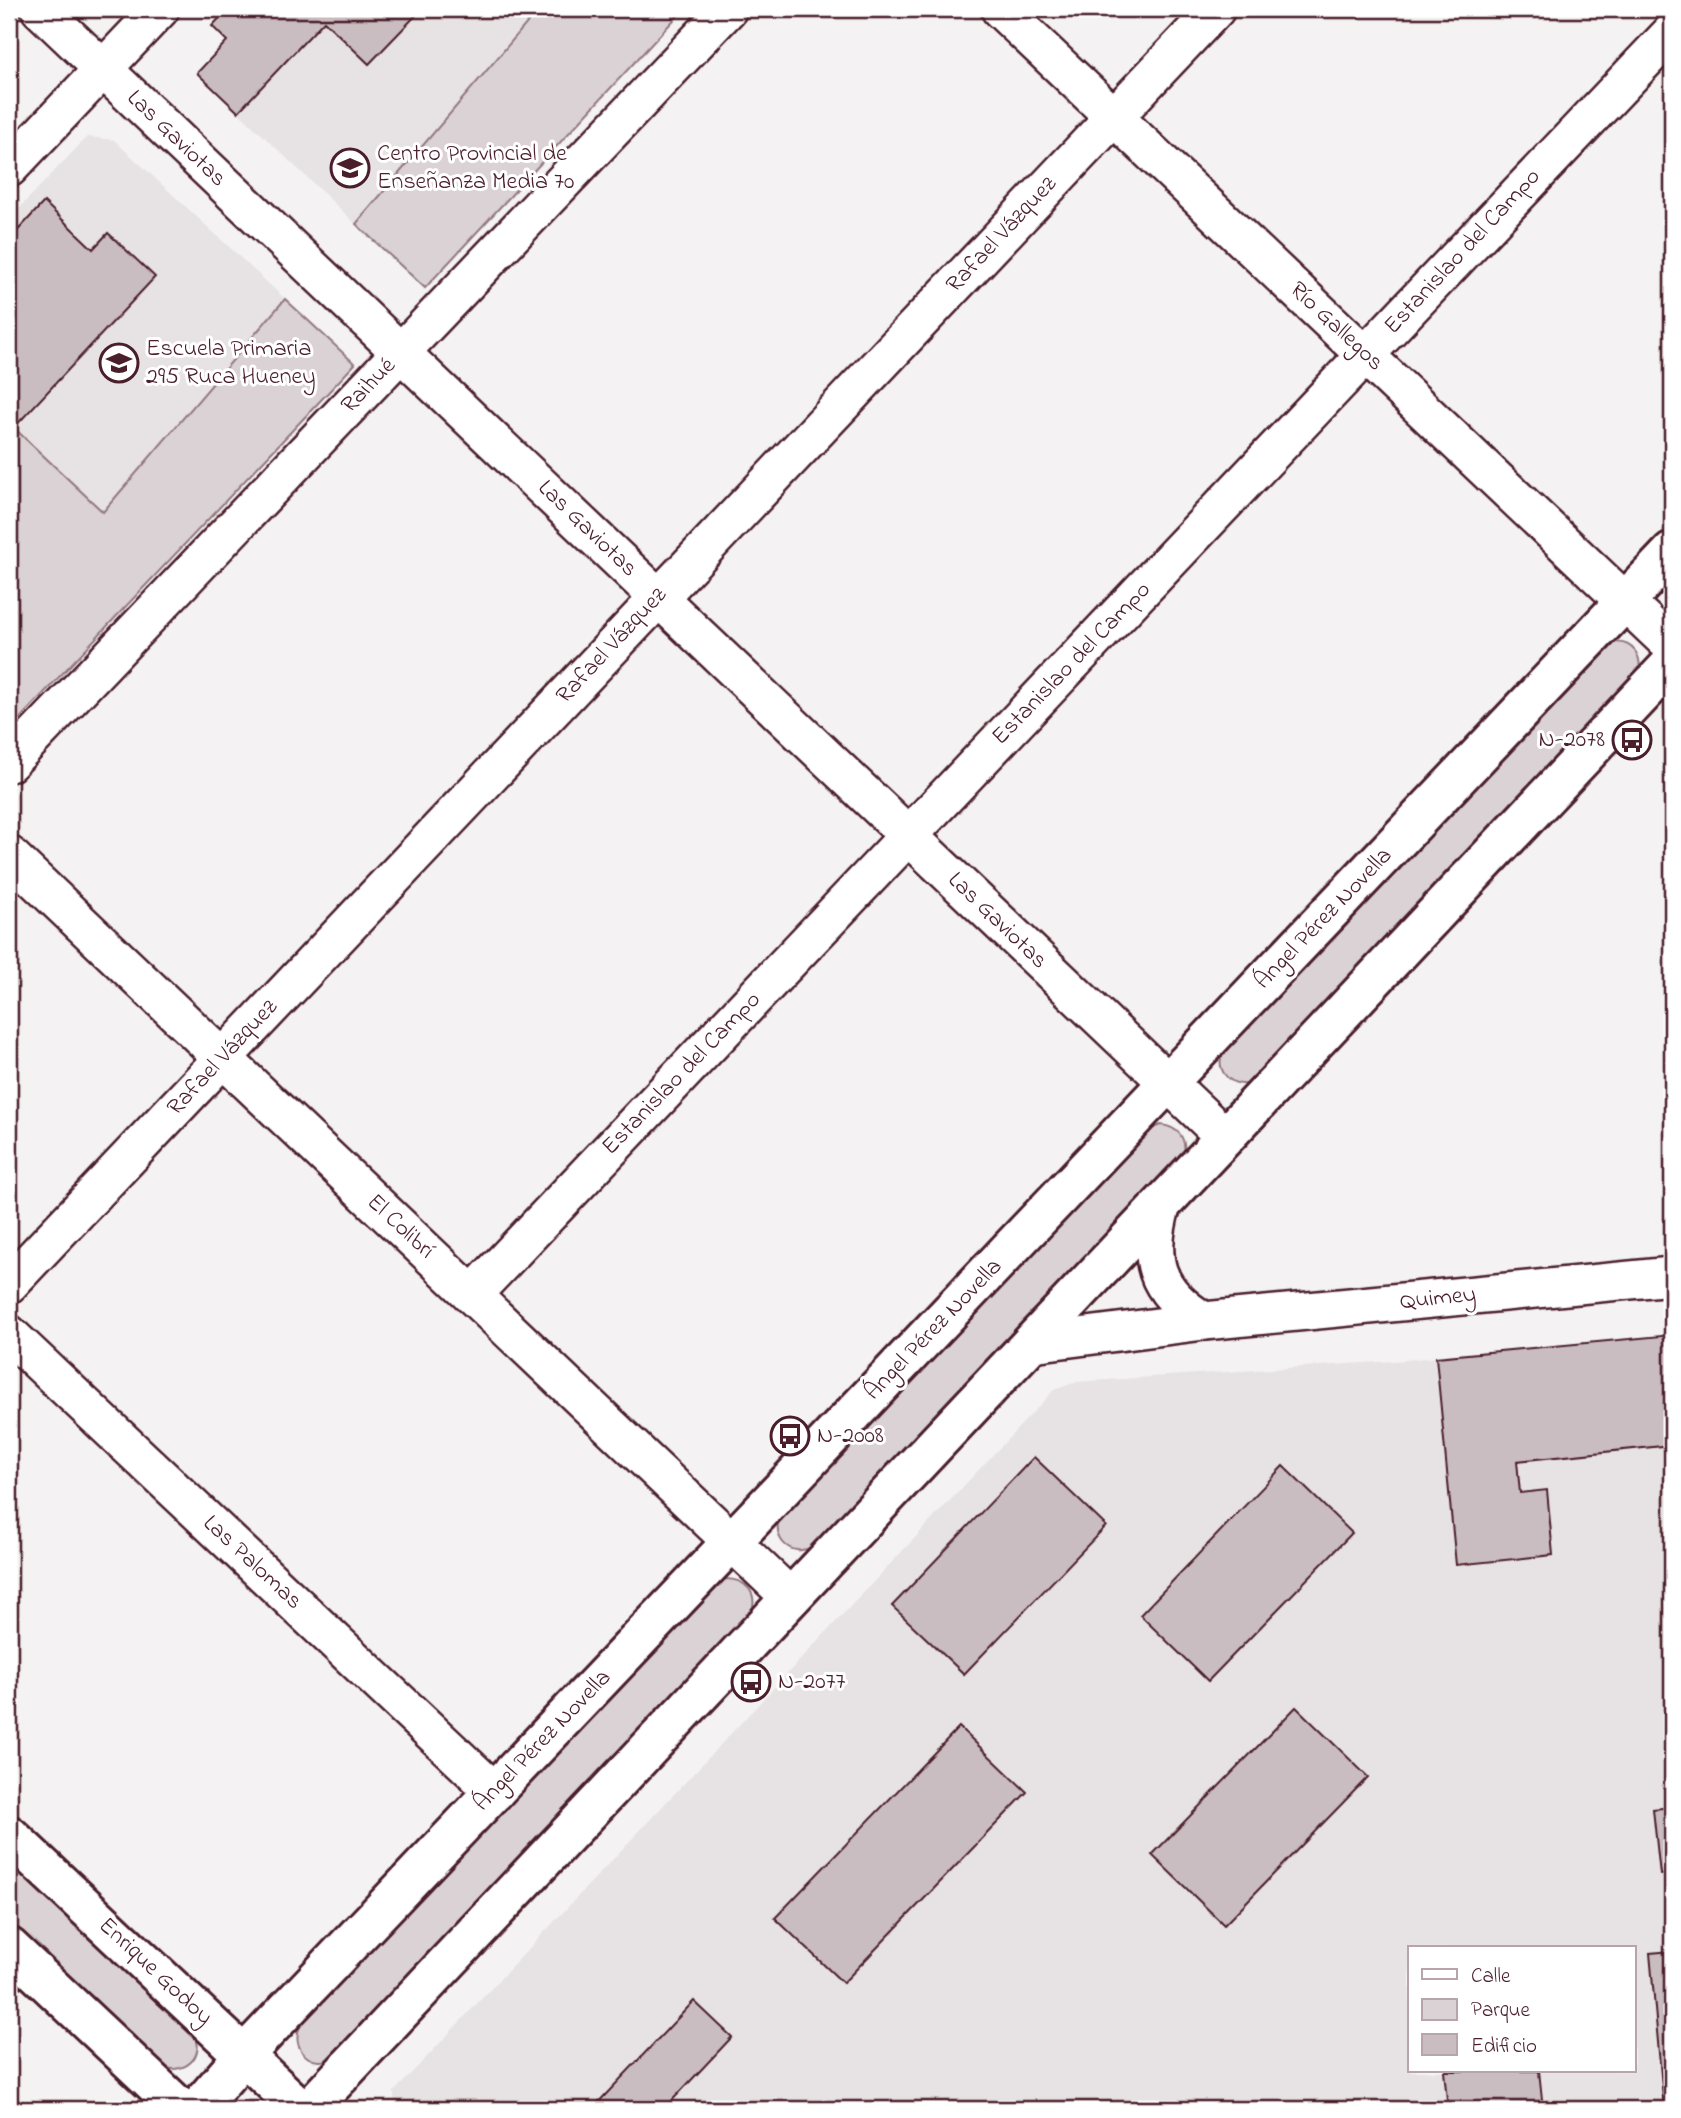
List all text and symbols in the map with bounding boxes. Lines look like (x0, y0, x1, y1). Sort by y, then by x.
street label: Las Gaviotas (118, 82, 234, 196)
place label: Centro Provincial de Enseñanza Media 70 (377, 137, 574, 200)
school or university icon: Centro Provincial de Enseñanza Media 70 (329, 147, 371, 189)
street label: Estanislao del Campo (1376, 161, 1550, 343)
street label: Rafael Vázquez (938, 168, 1066, 301)
street label: Río Gallegos (1281, 274, 1391, 380)
place label: Escuela Primaria 295 Ruca Hueney (146, 332, 316, 396)
school or university icon: Escuela Primaria 295 Ruca Hueney (98, 342, 140, 384)
street label: Raihué (333, 350, 405, 422)
street label: Las Gaviotas (529, 472, 645, 586)
street label: Estanislao del Campo (984, 574, 1160, 754)
street label: Rafael Vázquez (548, 579, 676, 712)
bus stop icon: N-2078 (1611, 719, 1653, 761)
place label: N-2078 (1539, 723, 1605, 758)
street label: Ángel Pérez Novella (1247, 840, 1401, 998)
street label: Las Gaviotas (939, 864, 1055, 978)
street label: Estanislao del Campo (594, 984, 770, 1164)
street label: Rafael Vázquez (159, 991, 287, 1124)
street label: El Colibrí (358, 1186, 442, 1268)
street label: Ángel Pérez Novella (857, 1251, 1011, 1409)
street label: Quimey (1398, 1278, 1478, 1321)
bus stop icon: N-2008 (769, 1415, 811, 1457)
place label: N-2008 (817, 1419, 884, 1454)
street label: Las Palomas (194, 1507, 310, 1619)
bus stop icon: N-2077 (730, 1661, 772, 1703)
street label: Ángel Pérez Novella (466, 1662, 620, 1820)
place label: N-2077 (778, 1665, 845, 1700)
street label: Enrique Godoy (89, 1910, 220, 2035)
legend (1408, 1946, 1636, 2072)
text: Calle (1471, 1962, 1511, 1992)
text: Parque (1471, 1996, 1530, 2026)
text: Edificio (1471, 2032, 1537, 2062)

